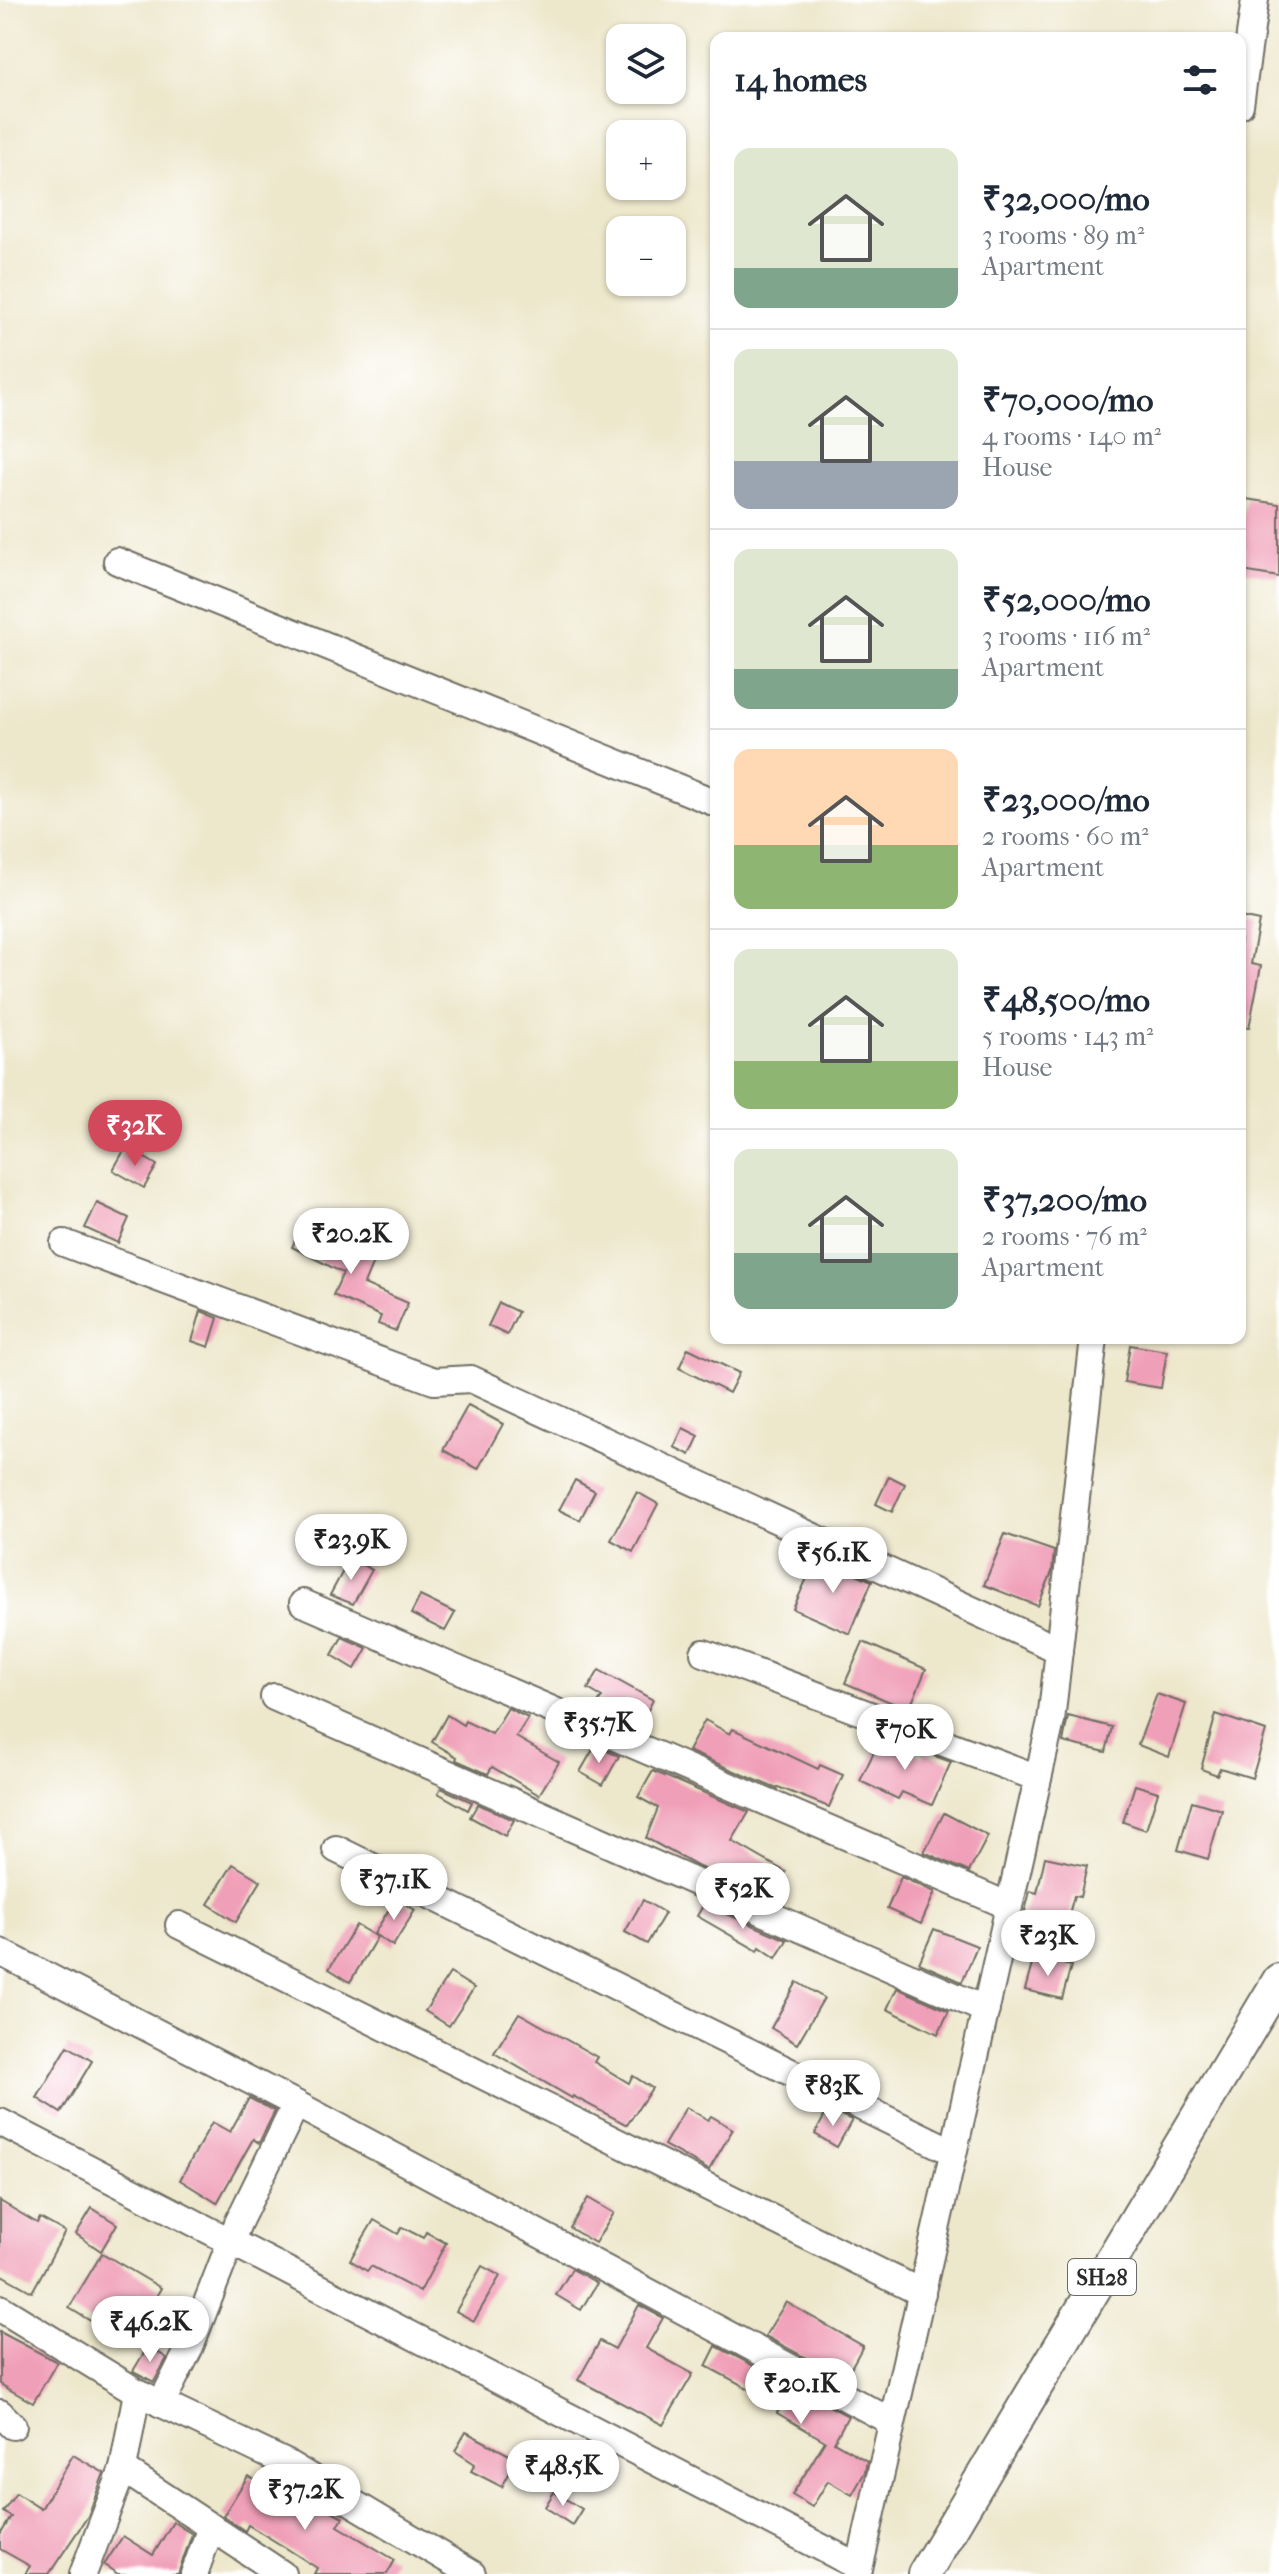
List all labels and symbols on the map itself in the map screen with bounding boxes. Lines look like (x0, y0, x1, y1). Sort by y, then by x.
pin: ₹32K (88, 1100, 182, 1168)
pin: ₹20.2K (286, 1208, 416, 1276)
pin: ₹23.9K (286, 1514, 416, 1582)
pin: ₹56.1K (768, 1527, 898, 1595)
pin: ₹35.7K (534, 1697, 664, 1765)
pin: ₹70K (858, 1704, 952, 1772)
pin: ₹37.1K (329, 1854, 459, 1922)
pin: ₹52K (696, 1863, 790, 1931)
pin: ₹23K (1001, 1910, 1095, 1978)
pin: ₹83K (786, 2060, 880, 2128)
road number: SH28 (1068, 2259, 1136, 2295)
pin: ₹46.2K (85, 2296, 215, 2364)
pin: ₹20.1K (736, 2358, 866, 2426)
pin: ₹48.5K (498, 2440, 628, 2508)
pin: ₹37.2K (240, 2464, 370, 2532)

